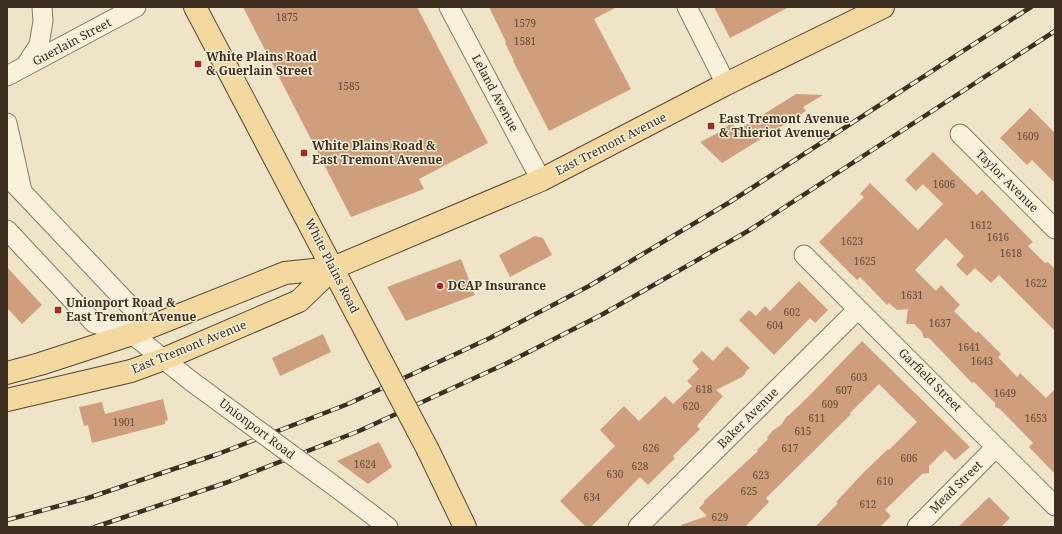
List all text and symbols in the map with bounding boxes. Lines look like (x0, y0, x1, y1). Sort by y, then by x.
house number: 1875 (276, 10, 298, 24)
street label: Guerlain Street (29, 14, 114, 69)
house number: 1579 (514, 16, 536, 30)
house number: 1581 (514, 34, 536, 48)
place label: White Plains Road & Guerlain Street (206, 48, 317, 79)
street label: Leland Avenue (468, 51, 523, 135)
marker: White Plains Road & Guerlain Street (193, 59, 203, 69)
house number: 1585 (338, 79, 360, 93)
street label: East Tremont Avenue (552, 108, 669, 179)
place label: East Tremont Avenue & Thieriot Avenue (719, 110, 849, 141)
marker: East Tremont Avenue & Thieriot Avenue (706, 121, 716, 131)
house number: 1609 (1017, 129, 1039, 143)
place label: White Plains Road & East Tremont Avenue (312, 137, 442, 168)
street label: Taylor Avenue (972, 145, 1043, 216)
marker: White Plains Road & East Tremont Avenue (299, 148, 309, 158)
house number: 1606 (933, 177, 956, 191)
street label: White Plains Road (301, 215, 364, 317)
house number: 1612 (970, 218, 992, 232)
house number: 1616 (987, 230, 1010, 244)
house number: 1623 (841, 234, 864, 248)
house number: 1618 (1000, 246, 1023, 260)
house number: 1625 (854, 254, 876, 268)
house number: 1622 (1025, 276, 1047, 290)
place label: DCAP Insurance (448, 277, 546, 294)
marker: DCAP Insurance (435, 281, 445, 291)
house number: 1631 (901, 288, 923, 302)
place label: Unionport Road & East Tremont Avenue (66, 294, 196, 325)
marker: Unionport Road & East Tremont Avenue (53, 305, 63, 315)
house number: 602 (784, 305, 800, 319)
street label: East Tremont Avenue (129, 316, 249, 377)
house number: 1637 (929, 316, 952, 330)
house number: 604 (767, 318, 784, 332)
house number: 1641 (958, 340, 980, 354)
street label: Garfield Street (895, 344, 966, 415)
house number: 1643 (971, 354, 994, 368)
house number: 603 (851, 370, 868, 384)
house number: 618 (696, 382, 713, 396)
house number: 607 (836, 383, 853, 397)
street label: Baker Avenue (714, 384, 782, 452)
house number: 1649 (994, 386, 1016, 400)
street label: Unionport Road (216, 394, 299, 463)
house number: 609 (822, 397, 838, 411)
house number: 620 (683, 399, 700, 413)
house number: 611 (809, 411, 825, 425)
house number: 1653 (1025, 411, 1048, 425)
house number: 1901 (113, 415, 135, 429)
house number: 615 (795, 424, 811, 438)
house number: 626 (643, 441, 660, 455)
house number: 617 (782, 441, 799, 455)
house number: 606 (901, 451, 918, 465)
street label: Mead Street (925, 456, 986, 517)
house number: 1624 (354, 457, 377, 471)
house number: 628 (632, 459, 649, 473)
house number: 630 (607, 467, 624, 481)
house number: 623 (753, 468, 770, 482)
house number: 610 (877, 474, 894, 488)
house number: 625 (741, 484, 757, 498)
house number: 634 (584, 490, 601, 504)
house number: 612 (860, 497, 876, 511)
house number: 629 (712, 510, 728, 524)

